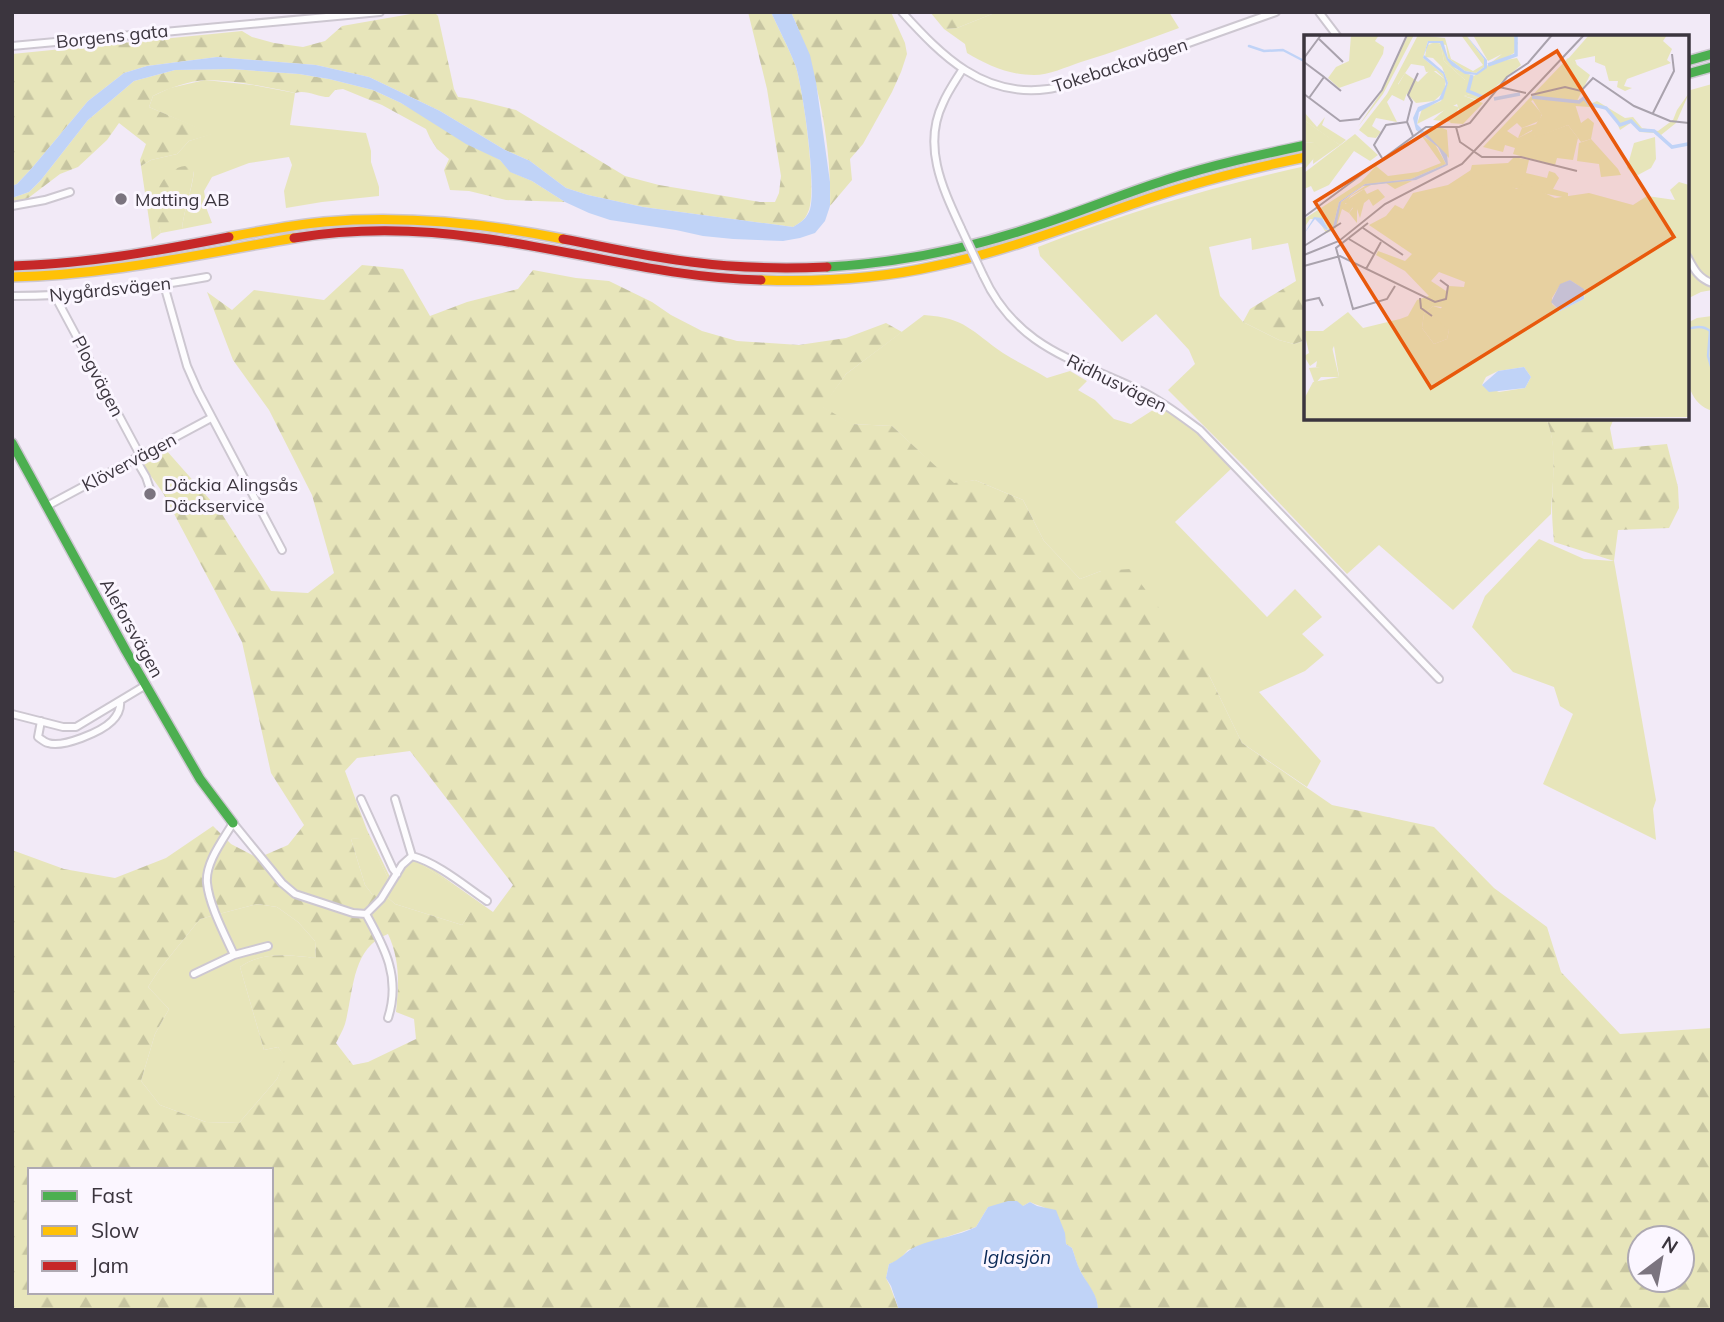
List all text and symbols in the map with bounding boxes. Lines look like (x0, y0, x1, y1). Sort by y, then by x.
street label: Borgens gata (55, 19, 169, 53)
street label: Tokebackavägen (1050, 32, 1190, 98)
inset map (1304, 35, 1689, 420)
place label: Matting AB (135, 188, 229, 211)
marker: Matting AB (113, 191, 129, 207)
street label: Nygårdsvägen (48, 271, 172, 307)
street label: Plogvägen (67, 331, 129, 421)
street label: Ridhusvägen (1063, 349, 1171, 417)
street label: Klövervägen (78, 428, 180, 496)
place label: Däckia Alingsås Däckservice (164, 473, 298, 517)
marker: Däckia Alingsås Däckservice (142, 486, 158, 502)
street label: Aleforsvägen (95, 574, 169, 682)
legend (28, 1168, 273, 1294)
text: Fast (91, 1182, 133, 1208)
text: Slow (91, 1217, 139, 1243)
north arrow (1626, 1224, 1696, 1294)
text: N (1658, 1231, 1682, 1259)
water label: Iglasjön (983, 1245, 1051, 1269)
text: Jam (91, 1252, 129, 1278)

